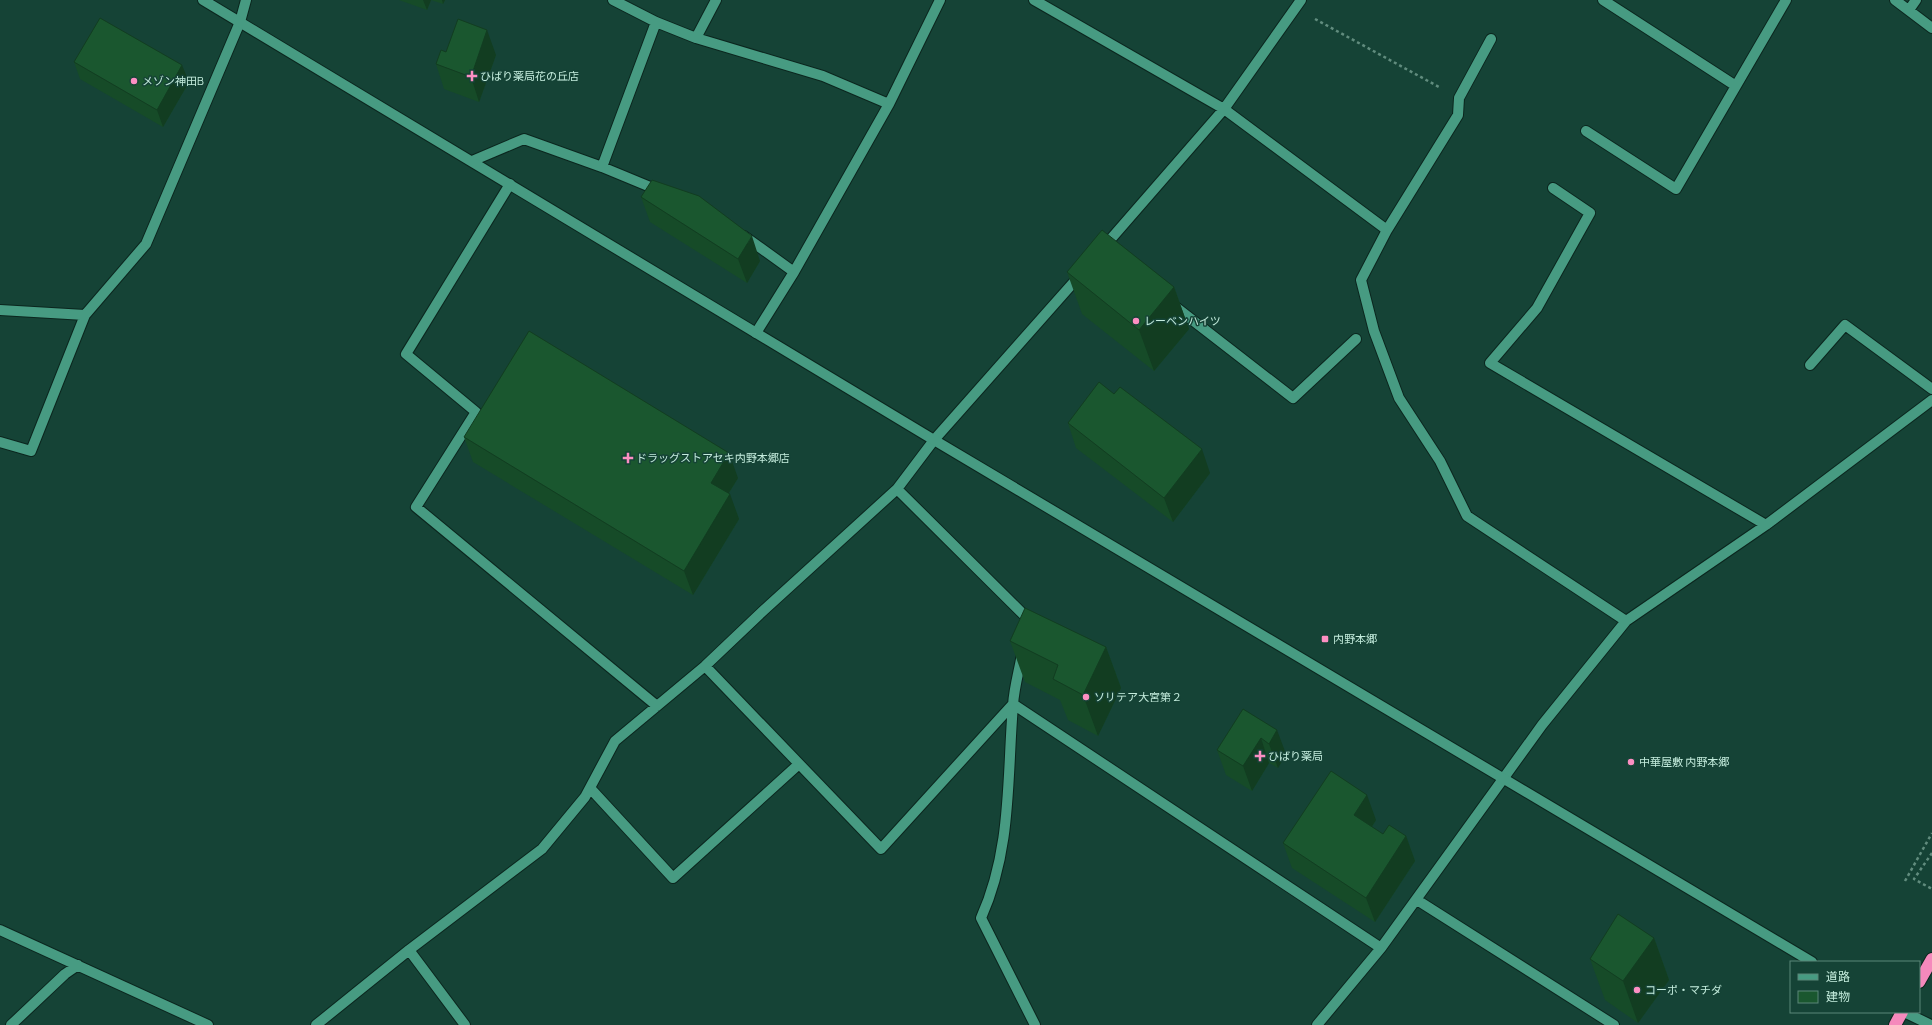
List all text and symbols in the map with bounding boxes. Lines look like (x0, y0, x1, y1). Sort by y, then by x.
place label: ひばり薬局花の丘店 (480, 68, 579, 83)
marker: ひばり薬局花の丘店 (467, 71, 477, 81)
place label: メゾン神田B (142, 73, 204, 88)
marker: メゾン神田B (129, 76, 139, 86)
place label: レーベンハイツ (1144, 313, 1221, 328)
marker: レーベンハイツ (1131, 316, 1141, 326)
place label: ドラッグストアセキ内野本郷店 (636, 450, 790, 465)
marker: ドラッグストアセキ内野本郷店 (623, 453, 633, 463)
place label: 内野本郷 (1333, 631, 1377, 646)
marker: 内野本郷 (1320, 634, 1330, 644)
place label: ソリテア大宮第２ (1094, 689, 1182, 704)
marker: ソリテア大宮第２ (1081, 692, 1091, 702)
place label: ひばり薬局 (1268, 748, 1323, 763)
marker: ひばり薬局 (1255, 751, 1265, 761)
place label: 中華屋敷 内野本郷 (1639, 754, 1729, 769)
marker: 中華屋敷 内野本郷 (1626, 757, 1636, 767)
legend (1790, 961, 1920, 1013)
text: 道路 (1826, 968, 1850, 985)
place label: コーポ・マチダ (1645, 982, 1722, 997)
marker: コーポ・マチダ (1632, 985, 1642, 995)
text: 建物 (1826, 988, 1850, 1005)

